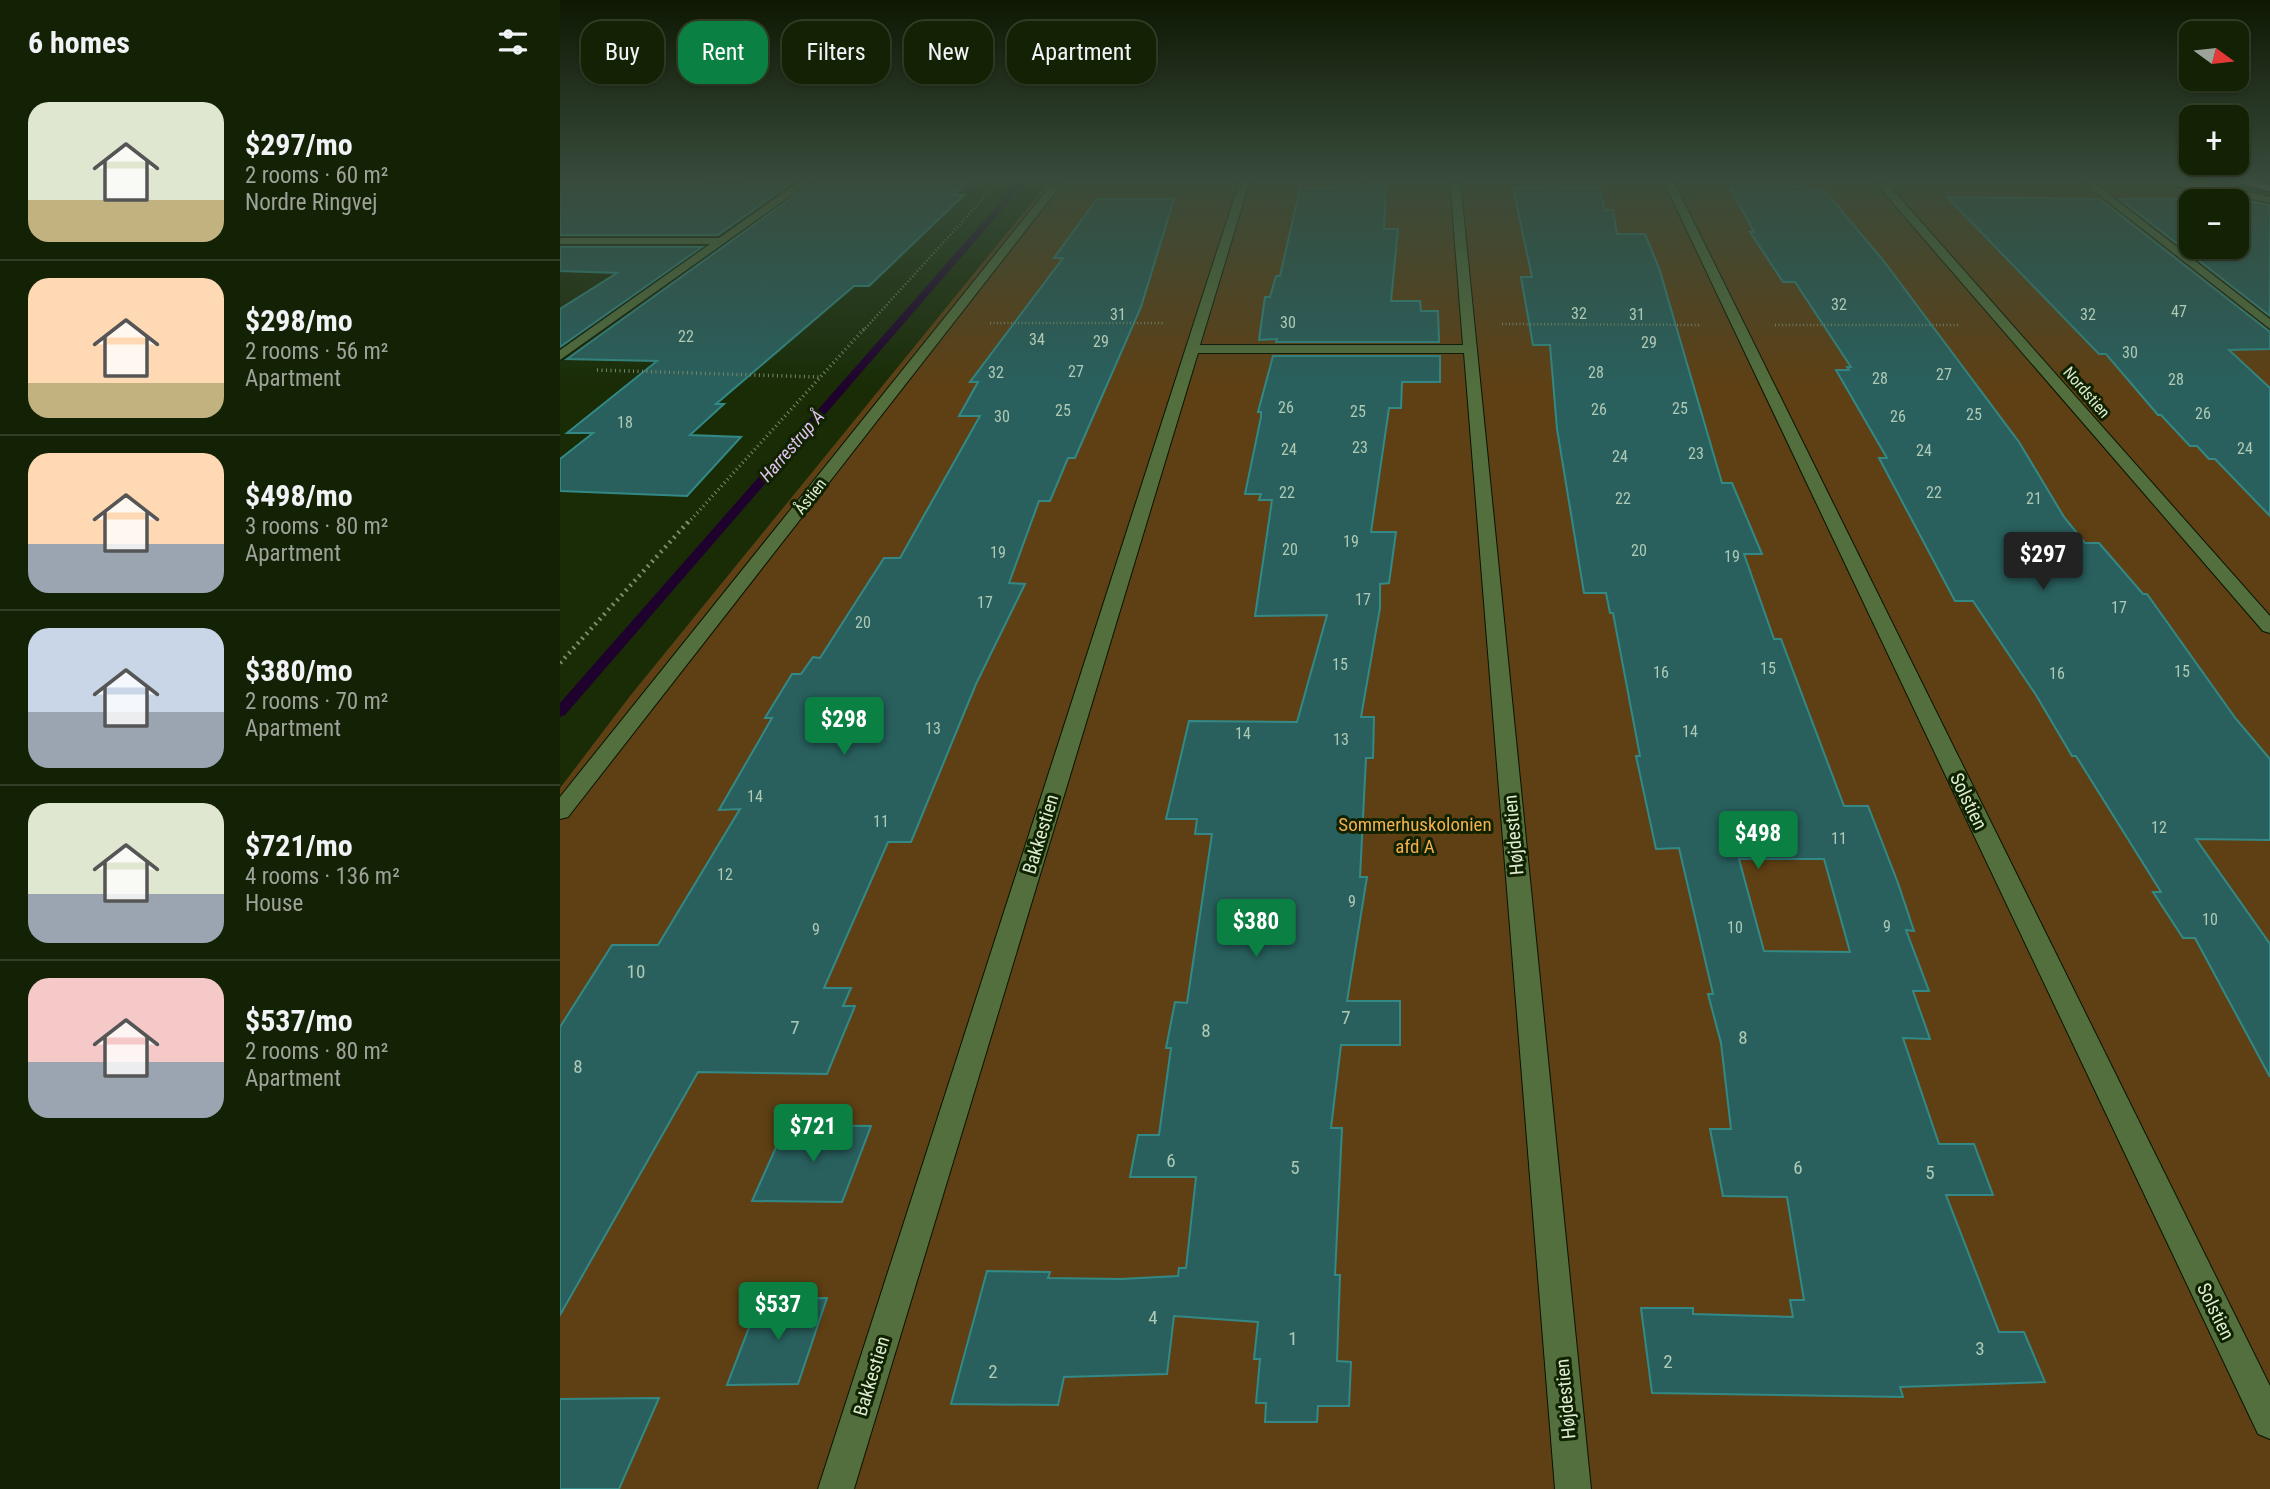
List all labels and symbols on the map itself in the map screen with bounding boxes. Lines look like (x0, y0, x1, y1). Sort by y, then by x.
north arrow (2179, 21, 2249, 91)
house number: 32 (1831, 295, 1847, 314)
house number: 47 (2171, 302, 2187, 321)
house number: 32 (1571, 304, 1587, 323)
house number: 31 (1110, 305, 1126, 324)
house number: 31 (1629, 305, 1645, 324)
house number: 32 (2080, 305, 2096, 324)
house number: 30 (1280, 313, 1296, 332)
house number: 22 (678, 327, 694, 346)
house number: 34 (1029, 330, 1045, 349)
house number: 29 (1093, 332, 1109, 351)
house number: 29 (1641, 333, 1657, 352)
house number: 30 (2122, 343, 2138, 362)
house number: 27 (1068, 362, 1084, 381)
house number: 32 (988, 363, 1004, 382)
house number: 28 (1588, 363, 1604, 382)
street label: Nordstien (2059, 363, 2114, 422)
house number: 27 (1936, 365, 1952, 384)
house number: 28 (1872, 369, 1888, 388)
house number: 28 (2168, 370, 2184, 389)
house number: 26 (1278, 398, 1294, 417)
house number: 25 (1672, 399, 1688, 418)
house number: 26 (1591, 400, 1607, 419)
house number: 25 (1055, 401, 1071, 420)
house number: 25 (1350, 402, 1366, 421)
house number: 26 (2195, 404, 2211, 423)
water label: Harrestrup Å (754, 405, 828, 486)
house number: 25 (1966, 405, 1982, 424)
house number: 30 (994, 407, 1010, 426)
house number: 26 (1890, 407, 1906, 426)
house number: 18 (617, 413, 633, 432)
house number: 23 (1352, 438, 1368, 457)
house number: 24 (2237, 439, 2253, 458)
house number: 24 (1281, 440, 1297, 459)
house number: 24 (1916, 441, 1932, 460)
house number: 23 (1688, 444, 1704, 463)
house number: 24 (1612, 447, 1628, 466)
street label: Åstien (790, 474, 830, 518)
house number: 22 (1279, 483, 1295, 502)
house number: 22 (1926, 483, 1942, 502)
house number: 22 (1615, 489, 1631, 508)
house number: 21 (2026, 489, 2042, 508)
house number: 19 (1343, 532, 1359, 551)
pin: $297 (2002, 532, 2084, 592)
house number: 20 (1282, 540, 1298, 559)
house number: 20 (1631, 541, 1647, 560)
house number: 19 (990, 543, 1006, 562)
house number: 19 (1724, 547, 1740, 566)
house number: 17 (1355, 590, 1371, 609)
house number: 17 (977, 593, 993, 612)
house number: 17 (2111, 598, 2127, 617)
house number: 20 (855, 613, 871, 632)
house number: 15 (1332, 655, 1348, 674)
house number: 15 (1760, 659, 1776, 678)
house number: 15 (2174, 662, 2190, 681)
house number: 16 (1653, 663, 1669, 682)
house number: 16 (2049, 664, 2065, 683)
pin: $298 (803, 698, 885, 757)
house number: 13 (925, 719, 941, 738)
house number: 14 (1682, 722, 1698, 741)
house number: 14 (1235, 724, 1251, 743)
house number: 13 (1333, 730, 1349, 749)
street label: Solstien (1945, 769, 1992, 833)
house number: 14 (747, 787, 763, 806)
street label: Bakkestien (1017, 792, 1063, 877)
street label: Højdestien (1499, 794, 1528, 876)
house number: 11 (873, 812, 889, 831)
pin: $498 (1717, 812, 1799, 871)
park label: Sommerhuskolonien afd A (1338, 813, 1492, 858)
house number: 12 (2151, 818, 2167, 837)
house number: 11 (1831, 829, 1847, 848)
house number: 12 (717, 865, 733, 884)
house number: 9 (1348, 892, 1356, 911)
pin: $380 (1215, 900, 1297, 959)
house number: 10 (2202, 910, 2218, 929)
house number: 9 (1883, 917, 1891, 936)
house number: 10 (1727, 918, 1743, 937)
house number: 9 (812, 920, 820, 939)
house number: 10 (627, 960, 645, 983)
house number: 7 (1341, 1006, 1351, 1029)
house number: 7 (790, 1016, 800, 1039)
house number: 8 (1201, 1019, 1211, 1042)
house number: 8 (1738, 1026, 1748, 1049)
house number: 8 (573, 1055, 583, 1078)
pin: $721 (772, 1104, 854, 1164)
house number: 6 (1166, 1149, 1176, 1172)
house number: 5 (1290, 1156, 1300, 1179)
house number: 6 (1793, 1156, 1803, 1179)
house number: 5 (1925, 1161, 1935, 1184)
street label: Solstien (2192, 1279, 2239, 1343)
pin: $537 (737, 1282, 819, 1342)
house number: 4 (1148, 1306, 1158, 1329)
house number: 1 (1288, 1327, 1298, 1350)
street label: Bakkestien (848, 1334, 894, 1419)
house number: 3 (1975, 1337, 1985, 1360)
house number: 2 (1663, 1350, 1673, 1373)
street label: Højdestien (1551, 1358, 1580, 1440)
house number: 2 (988, 1360, 998, 1383)

